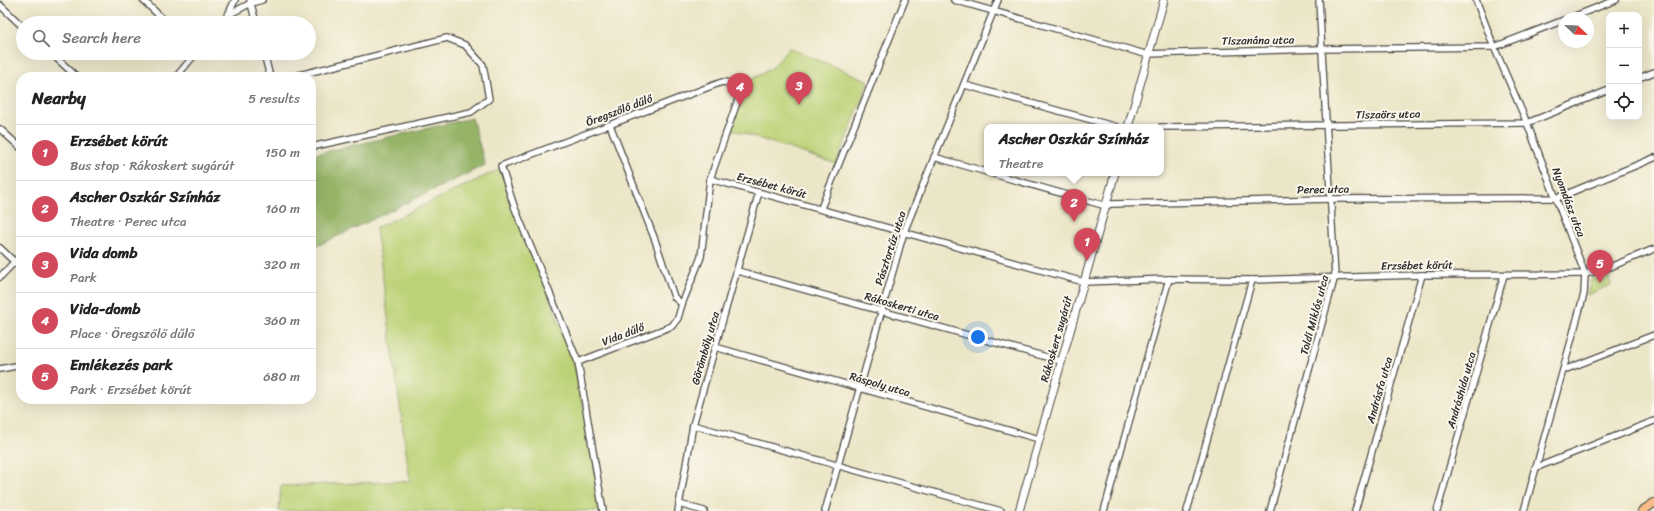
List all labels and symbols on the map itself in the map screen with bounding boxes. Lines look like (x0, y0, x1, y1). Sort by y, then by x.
north arrow (1558, 12, 1594, 48)
street label: Tiszanána utca (1222, 30, 1295, 51)
pin: 3 (786, 72, 812, 105)
pin: 4 (727, 73, 753, 106)
street label: Öregszőlő dűlő (583, 89, 657, 132)
street label: Tiszaörs utca (1355, 104, 1421, 125)
street label: Nyomdász utca (1547, 165, 1591, 240)
street label: Erzsébet körút (735, 167, 809, 204)
street label: Perec utca (1297, 180, 1350, 199)
pin: 2 (1061, 189, 1087, 222)
street label: Pásztortűz utca (869, 208, 912, 288)
pin: 1 (1074, 228, 1100, 261)
pin: 5 (1587, 250, 1613, 283)
street label: Erzsébet körút (1381, 255, 1453, 276)
street label: Toldi Miklós utca (1295, 273, 1334, 357)
street label: Rákoskerti utca (862, 287, 942, 326)
street label: Rákoskert sugárút (1035, 293, 1078, 384)
street label: Görömböly utca (686, 309, 725, 387)
street label: Vida dűlő (599, 317, 649, 351)
your location (968, 327, 988, 347)
street label: Andráshida utca (1441, 349, 1482, 432)
street label: Andrásfa utca (1361, 354, 1398, 427)
street label: Ráspoly utca (847, 367, 913, 402)

